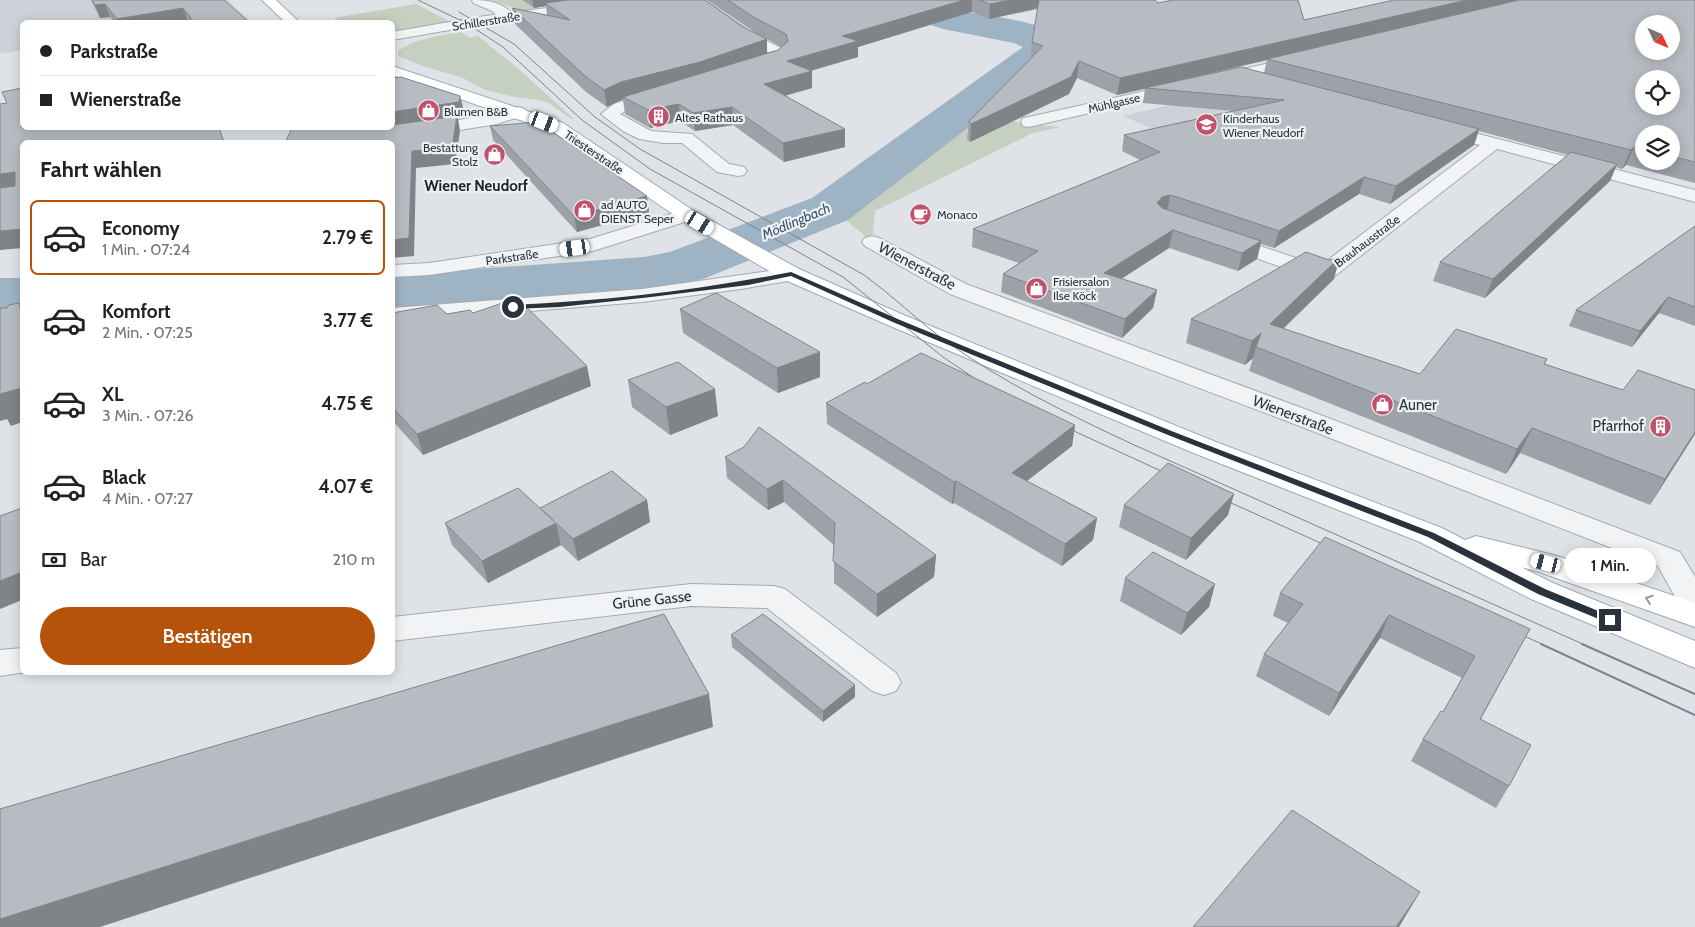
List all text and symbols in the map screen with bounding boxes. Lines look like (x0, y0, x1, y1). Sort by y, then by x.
street label: Schillerstraße (451, 8, 521, 34)
north arrow (1635, 15, 1680, 60)
map controls (1635, 15, 1680, 170)
text: Parkstraße (70, 40, 158, 63)
button: locate (1635, 70, 1680, 115)
text: Wienerstraße (70, 88, 181, 111)
street label: Mühlgasse (1086, 90, 1142, 116)
shop icon: Blumen B&B (416, 99, 440, 123)
place label: Blumen B&B (444, 104, 508, 119)
building icon: Altes Rathaus (647, 105, 671, 129)
car (527, 110, 560, 134)
place label: Altes Rathaus (675, 110, 743, 125)
place label: Kinderhaus Wiener Neudorf (1223, 111, 1304, 140)
school or university icon: Kinderhaus Wiener Neudorf (1195, 113, 1219, 137)
button: layers (1635, 125, 1680, 170)
street label: Triesterstraße (562, 127, 626, 177)
place label: Bestattung Stolz (423, 140, 479, 169)
shop icon: Bestattung Stolz (482, 142, 506, 166)
text: Fahrt wählen (40, 156, 162, 183)
district label: Wiener Neudorf (424, 177, 528, 195)
place label: ad AUTO DIENST Seper (601, 197, 674, 226)
shop icon: ad AUTO DIENST Seper (573, 199, 597, 223)
water label: Mödlingbach (758, 199, 833, 244)
cafe icon: Monaco (909, 202, 933, 226)
place label: Monaco (937, 207, 978, 222)
car (683, 209, 716, 237)
street label: Brauhausstraße (1331, 212, 1403, 270)
icon: car (42, 215, 87, 260)
text: Economy (102, 217, 180, 240)
text: 2.79 € (322, 226, 373, 249)
car (559, 238, 590, 258)
street label: Wienerstraße (875, 238, 959, 294)
text: 1 Min. · 07:24 (102, 240, 190, 259)
street label: Parkstraße (485, 246, 539, 268)
place label: Frisiersalon Ilse Köck (1053, 274, 1110, 303)
shop icon: Frisiersalon Ilse Köck (1025, 276, 1049, 300)
route start (502, 296, 524, 318)
icon: car (42, 298, 87, 343)
text: Komfort (102, 300, 171, 323)
text: 3.77 € (323, 309, 373, 332)
text: 2 Min. · 07:25 (102, 323, 193, 342)
icon: car (42, 381, 87, 426)
text: XL (102, 383, 123, 406)
street label: Wienerstraße (1250, 391, 1336, 439)
text: 4.75 € (321, 392, 373, 415)
shop icon: Auner (1371, 393, 1395, 417)
place label: Auner (1399, 396, 1437, 414)
text: 3 Min. · 07:26 (102, 406, 194, 425)
building icon: Pfarrhof (1648, 414, 1672, 438)
place label: Pfarrhof (1593, 417, 1644, 435)
icon: car (42, 464, 87, 509)
text: Black (102, 466, 146, 489)
text: 4.07 € (318, 475, 373, 498)
text: 4 Min. · 07:27 (102, 489, 193, 508)
icon: cash (40, 546, 68, 574)
text: Bar (80, 548, 106, 571)
callout: 1 Min. (1564, 548, 1656, 582)
text: 210 m (333, 550, 375, 569)
car (1529, 552, 1562, 574)
text: 1 Min. (1591, 556, 1629, 575)
street label: Grüne Gasse (612, 587, 693, 613)
one-way arrow (1645, 595, 1654, 605)
button: Bestätigen (40, 607, 375, 665)
route end (1599, 609, 1621, 631)

